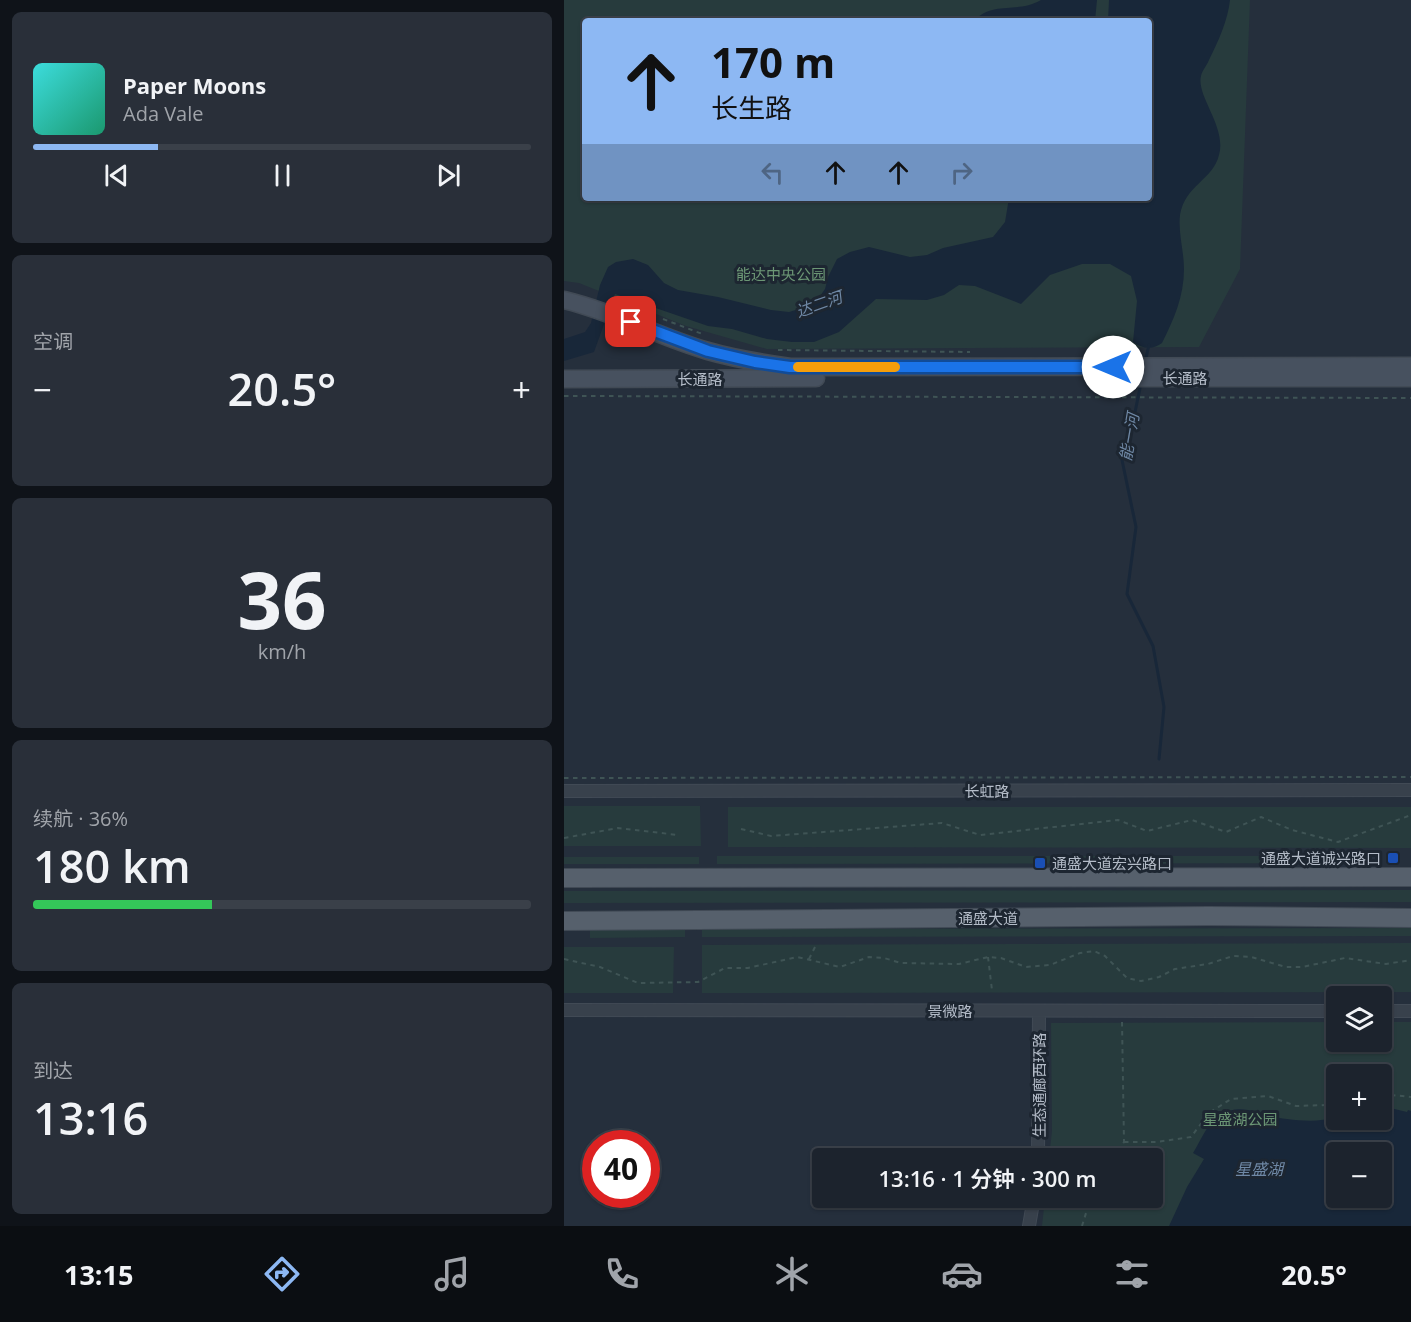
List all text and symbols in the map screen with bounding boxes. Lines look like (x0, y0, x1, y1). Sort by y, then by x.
text: 170 m (711, 33, 835, 90)
icon: ahead (612, 42, 690, 120)
text: Paper Moons (123, 70, 266, 100)
text: 长生路 (711, 89, 792, 126)
text: Ada Vale (123, 100, 204, 127)
icon: left (756, 156, 789, 189)
icon: ahead (819, 156, 852, 189)
icon: ahead (882, 156, 915, 189)
icon: right (945, 156, 978, 189)
icon: previous (100, 159, 133, 192)
icon: pause (266, 159, 299, 192)
icon: next (432, 159, 465, 192)
park label: 能达中央公园 (736, 264, 826, 284)
water label: 达二河 (793, 284, 848, 323)
pin (605, 296, 656, 347)
icon: arrive (614, 305, 647, 338)
text: 空调 (33, 328, 73, 355)
position arrow (1081, 335, 1145, 399)
text: 20.5° (228, 358, 336, 419)
text: − (33, 367, 52, 412)
text: + (512, 367, 531, 412)
street label: 长通路 (1162, 368, 1208, 388)
street label: 长通路 (677, 369, 723, 389)
water label: 能一河 (1114, 409, 1145, 463)
text: 36 (237, 546, 327, 652)
text: km/h (258, 638, 306, 665)
street label: 长虹路 (964, 781, 1010, 801)
text: 续航 · 36% (33, 805, 128, 832)
text: 180 km (33, 835, 191, 896)
place label: 通盛大道诚兴路口 (1261, 848, 1381, 868)
marker: 通盛大道诚兴路口 (1386, 851, 1400, 865)
place label: 通盛大道宏兴路口 (1052, 853, 1172, 873)
marker: 通盛大道宏兴路口 (1033, 856, 1047, 870)
street label: 通盛大道 (958, 908, 1018, 928)
map controls (1326, 986, 1392, 1208)
button: layers (1326, 986, 1392, 1052)
street label: 景微路 (927, 1001, 973, 1021)
street label: 生态通廊西环路 (1029, 1032, 1049, 1138)
text: 到达 (33, 1057, 73, 1084)
button: + (1326, 1064, 1392, 1130)
text: 13:16 (33, 1087, 148, 1148)
park label: 星盛湖公园 (1202, 1109, 1278, 1129)
speed limit sign: 40 (582, 1130, 660, 1208)
button: − (1326, 1142, 1392, 1208)
water label: 星盛湖 (1235, 1158, 1286, 1180)
text: 13:16 · 1 分钟 · 300 m (879, 1163, 1097, 1193)
icon: directions (261, 1253, 303, 1295)
icon: music (431, 1253, 473, 1295)
icon: phone (601, 1253, 643, 1295)
icon: climate (771, 1253, 813, 1295)
icon: car (941, 1253, 983, 1295)
icon: filters (1111, 1253, 1153, 1295)
text: 13:15 (64, 1256, 133, 1293)
text: 20.5° (1281, 1256, 1347, 1293)

